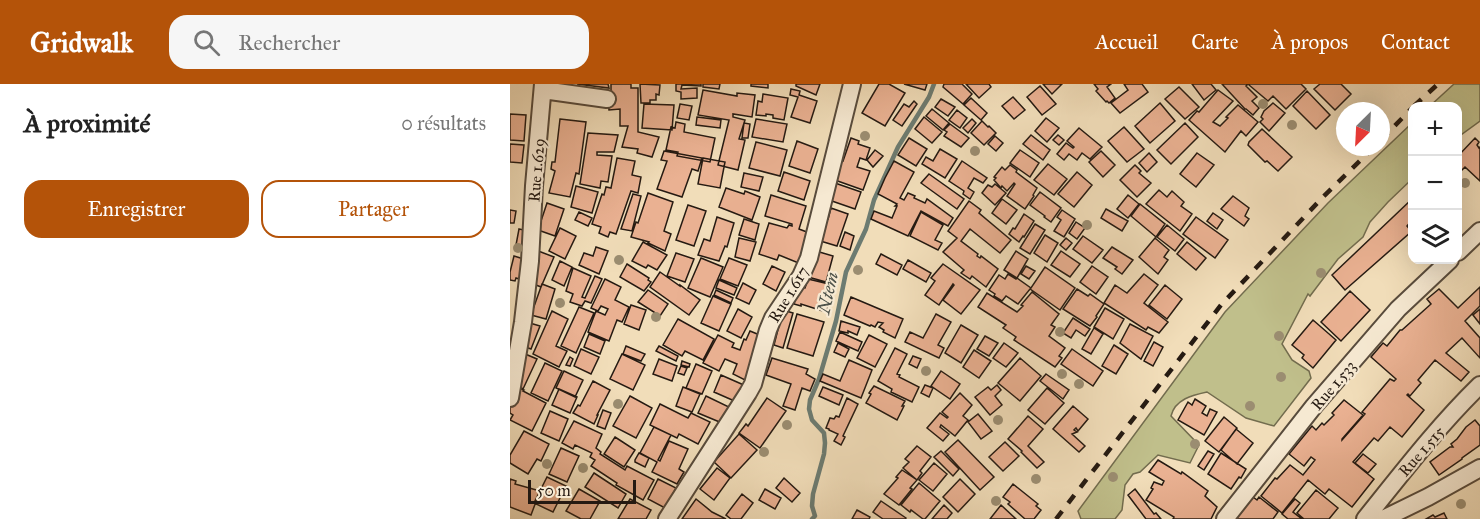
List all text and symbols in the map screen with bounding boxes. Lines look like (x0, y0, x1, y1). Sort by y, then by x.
search box (169, 15, 589, 69)
text: Gridwalk (30, 25, 133, 60)
icon: search (190, 26, 223, 59)
text: Rechercher (238, 29, 340, 56)
text: Accueil (1095, 29, 1158, 55)
text: Carte (1191, 29, 1239, 55)
text: À propos (1272, 29, 1348, 55)
text: Contact (1381, 29, 1450, 55)
north arrow (1336, 102, 1390, 156)
map controls (1408, 102, 1462, 264)
button: + (1408, 102, 1462, 156)
text: À proximité (24, 107, 150, 139)
text: 0 résultats (401, 111, 486, 135)
street label: Rue 1.629 (524, 137, 549, 203)
button: − (1408, 156, 1462, 210)
button: Enregistrer (24, 180, 249, 238)
button: Partager (261, 180, 486, 238)
button: layers (1408, 210, 1462, 264)
street label: Rue 1.617 (764, 263, 813, 326)
water label: Ntem (812, 269, 844, 317)
street label: Rue 1.533 (1307, 356, 1360, 414)
street label: Rue 1.515 (1394, 422, 1449, 480)
scale bar (528, 477, 636, 504)
text: 50 m (537, 481, 571, 500)

